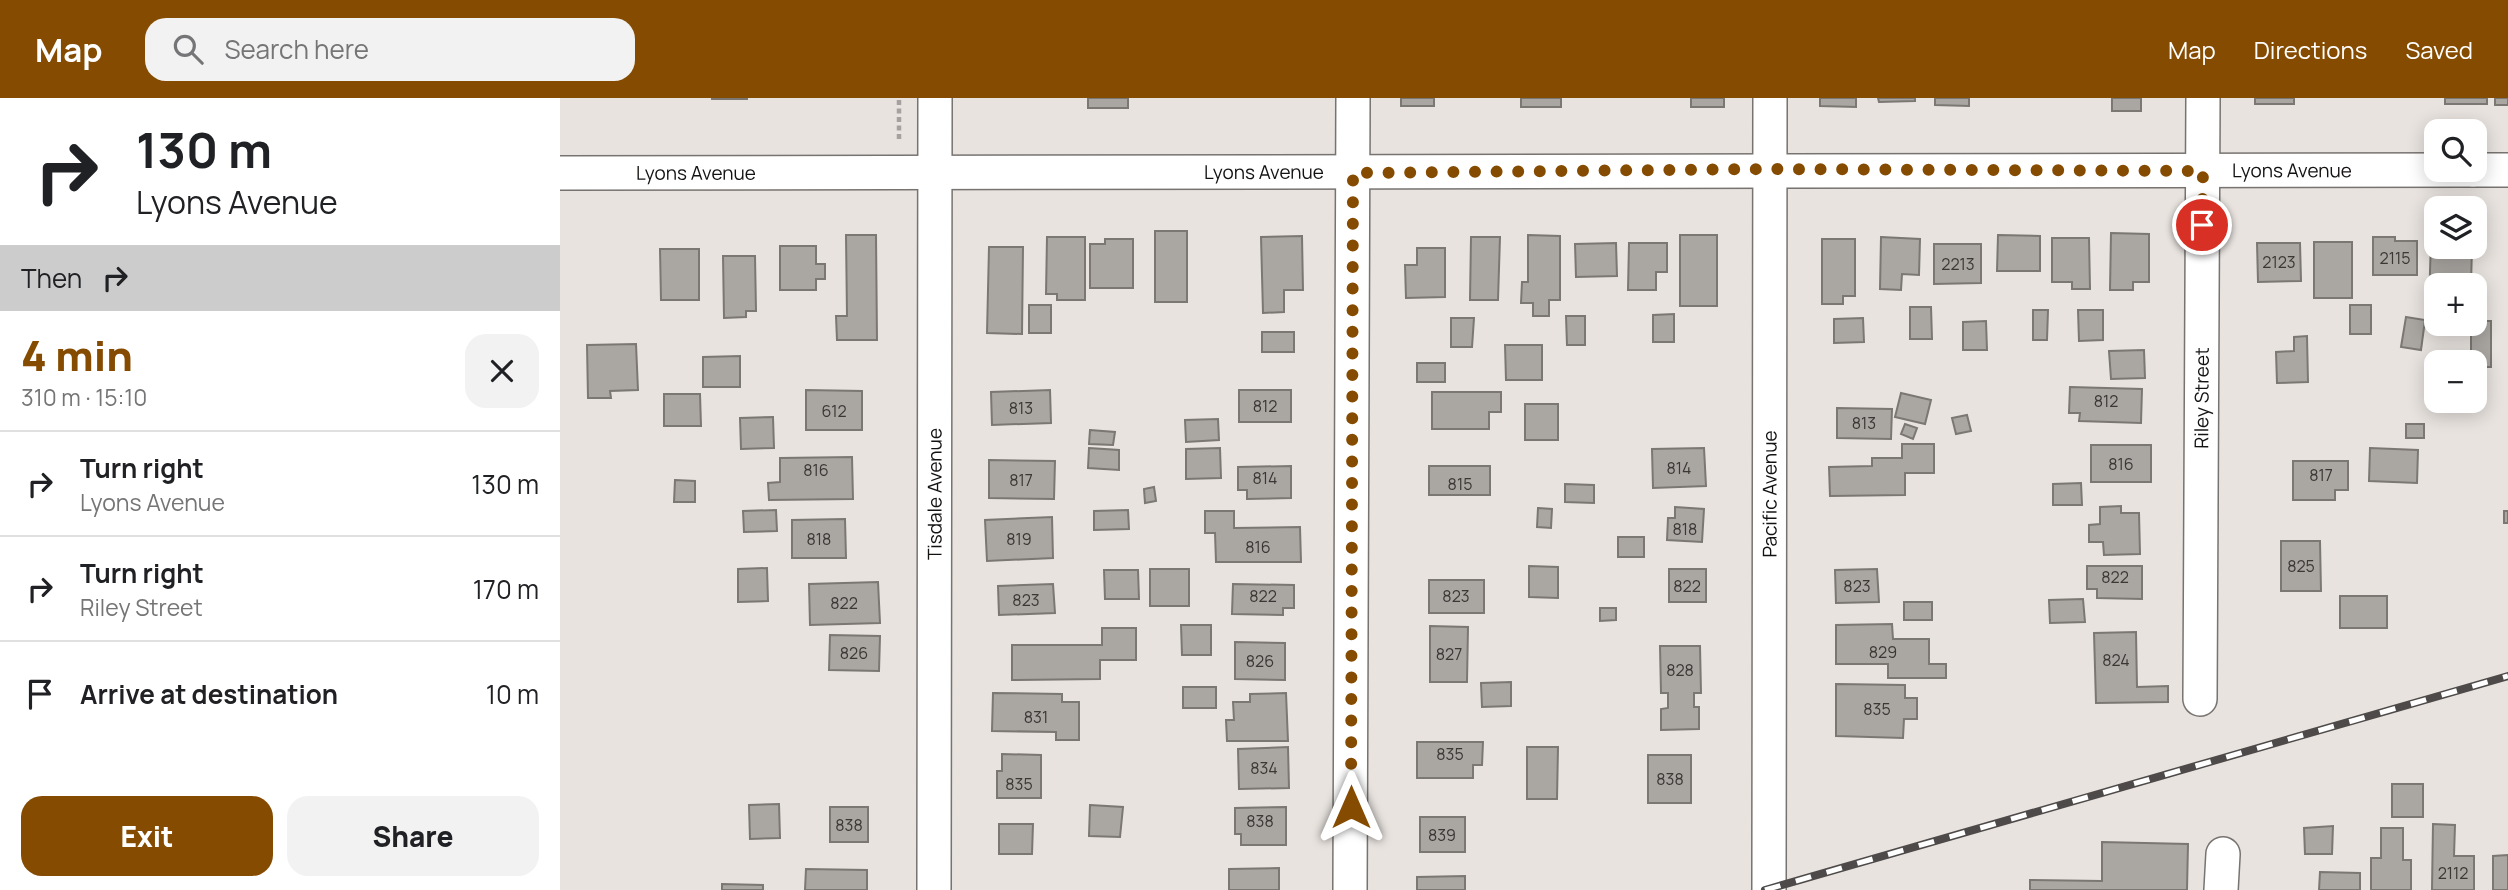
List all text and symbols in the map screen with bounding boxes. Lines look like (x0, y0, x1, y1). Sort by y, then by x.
search box (145, 18, 635, 81)
text: Map (35, 27, 103, 72)
icon: search (169, 30, 207, 68)
text: Search here (225, 31, 369, 67)
text: Map (2168, 33, 2216, 66)
text: Directions (2254, 33, 2367, 66)
text: Saved (2405, 33, 2473, 66)
text: 130 m (136, 116, 272, 183)
map controls (2424, 119, 2487, 413)
button: search (2424, 119, 2487, 182)
icon: right (21, 126, 112, 217)
street label: Lyons Avenue (2232, 157, 2352, 183)
street label: Lyons Avenue (1204, 159, 1324, 185)
street label: Lyons Avenue (636, 160, 756, 186)
text: Lyons Avenue (136, 180, 338, 224)
pin (2172, 195, 2232, 255)
button: layers (2424, 196, 2487, 259)
icon: arrive (2183, 206, 2221, 244)
house number: 2115 (2380, 247, 2410, 269)
house number: 2123 (2262, 251, 2296, 273)
house number: 2213 (1941, 253, 1975, 275)
icon: right (96, 259, 134, 297)
text: Then (21, 260, 82, 296)
button: + (2424, 273, 2487, 336)
text: 4 min (21, 326, 133, 384)
button: close (465, 334, 539, 408)
street label: Riley Street (2188, 347, 2215, 449)
button: − (2424, 350, 2487, 413)
text: 310 m · 15:10 (21, 381, 147, 413)
house number: 812 (2094, 390, 2118, 412)
house number: 812 (1253, 395, 1277, 417)
house number: 813 (1009, 397, 1033, 419)
house number: 612 (821, 400, 847, 422)
house number: 813 (1852, 412, 1876, 434)
street label: Tisdale Avenue (921, 428, 948, 560)
street label: Pacific Avenue (1756, 430, 1783, 558)
text: Turn right (80, 450, 204, 486)
house number: 816 (2108, 453, 2134, 475)
house number: 814 (1667, 457, 1691, 479)
house number: 816 (803, 459, 829, 481)
house number: 817 (2309, 464, 2333, 486)
icon: right (21, 465, 59, 503)
text: 130 m (471, 466, 539, 502)
house number: 814 (1253, 467, 1277, 489)
house number: 817 (1009, 469, 1033, 491)
house number: 815 (1448, 473, 1472, 495)
text: Lyons Avenue (80, 486, 225, 518)
house number: 818 (1673, 518, 1697, 540)
house number: 818 (807, 528, 831, 550)
house number: 819 (1006, 528, 1032, 550)
house number: 816 (1245, 536, 1271, 558)
text: Turn right (80, 555, 204, 591)
house number: 825 (2287, 555, 2315, 577)
house number: 822 (2101, 566, 2129, 588)
icon: right (21, 570, 59, 608)
text: 170 m (473, 571, 539, 607)
house number: 822 (1673, 575, 1701, 597)
house number: 823 (1843, 575, 1871, 597)
house number: 822 (1249, 585, 1277, 607)
house number: 823 (1442, 585, 1470, 607)
house number: 823 (1012, 589, 1040, 611)
text: Riley Street (80, 591, 203, 623)
house number: 822 (830, 592, 858, 614)
house number: 829 (1869, 641, 1897, 663)
house number: 826 (840, 642, 868, 664)
house number: 827 (1436, 643, 1462, 665)
house number: 824 (2102, 649, 2130, 671)
house number: 826 (1246, 650, 1274, 672)
house number: 828 (1666, 659, 1694, 681)
icon: arrive (21, 675, 59, 713)
text: Arrive at destination (80, 676, 338, 712)
text: 10 m (486, 676, 539, 712)
house number: 835 (1863, 698, 1891, 720)
house number: 831 (1024, 706, 1048, 728)
house number: 835 (1436, 743, 1464, 765)
house number: 834 (1250, 757, 1278, 779)
house number: 838 (1656, 768, 1684, 790)
position arrow (1314, 770, 1388, 844)
house number: 835 (1005, 773, 1033, 795)
button: Exit (21, 796, 273, 876)
button: Share (287, 796, 539, 876)
house number: 838 (1246, 810, 1274, 832)
house number: 838 (835, 814, 863, 836)
house number: 839 (1428, 824, 1456, 846)
house number: 2112 (2438, 862, 2468, 884)

